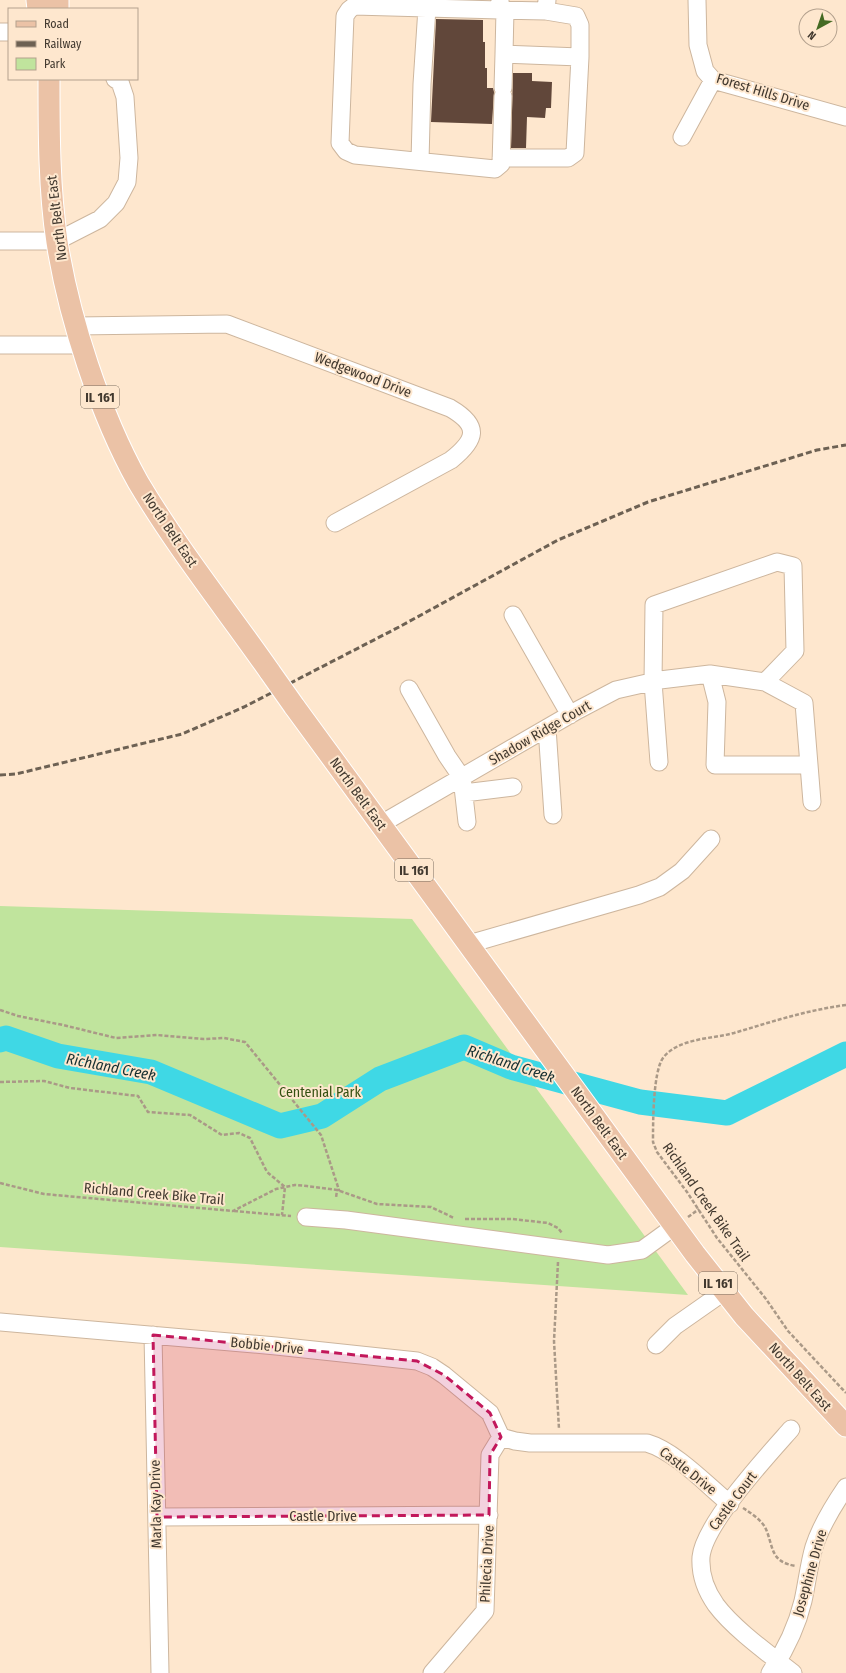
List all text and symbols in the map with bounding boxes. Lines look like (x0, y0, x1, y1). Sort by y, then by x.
legend (8, 8, 138, 80)
north arrow (798, 8, 838, 48)
text: Road (44, 17, 69, 31)
text: N (805, 28, 819, 42)
text: Railway (44, 37, 82, 51)
text: Park (44, 57, 66, 71)
street label: Forest Hills Drive (714, 70, 812, 114)
street label: North Belt East (43, 174, 71, 262)
street label: Wedgewood Drive (312, 349, 414, 401)
road number: IL 161 (81, 386, 119, 408)
street label: North Belt East (139, 490, 201, 571)
street label: Shadow Ridge Court (486, 697, 594, 769)
street label: North Belt East (326, 754, 390, 834)
road number: IL 161 (395, 859, 433, 881)
water label: Richland Creek (465, 1041, 557, 1087)
water label: Richland Creek (65, 1050, 158, 1085)
street label: North Belt East (567, 1083, 631, 1163)
park label: Centenial Park (279, 1084, 361, 1101)
street label: Richland Creek Bike Trail (659, 1140, 753, 1265)
street label: Richland Creek Bike Trail (83, 1179, 225, 1209)
road number: IL 161 (699, 1272, 737, 1294)
street label: Bobbie Drive (230, 1334, 304, 1358)
street label: North Belt East (765, 1339, 835, 1415)
street label: Castle Drive (656, 1443, 720, 1499)
street label: Marla Kay Drive (147, 1459, 165, 1548)
street label: Castle Court (705, 1468, 761, 1534)
street label: Castle Drive (289, 1508, 357, 1525)
street label: Philecia Drive (476, 1525, 498, 1603)
street label: Josephine Drive (789, 1527, 831, 1618)

